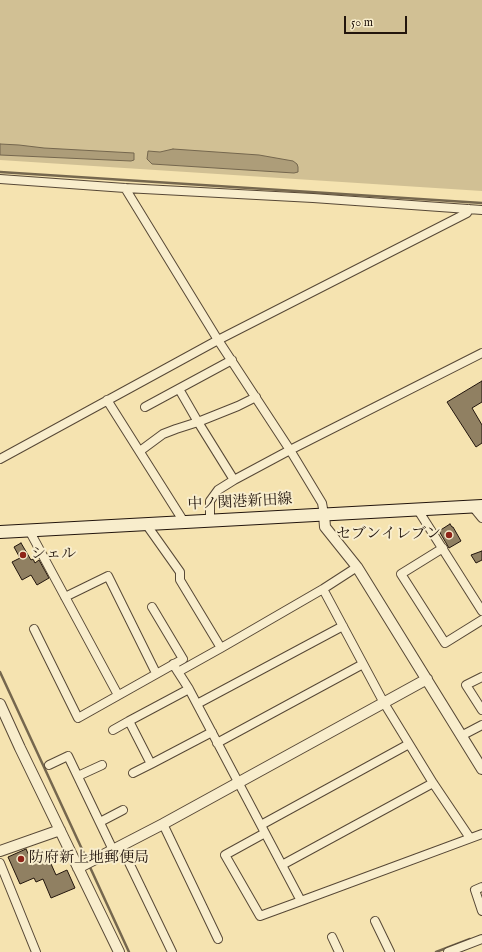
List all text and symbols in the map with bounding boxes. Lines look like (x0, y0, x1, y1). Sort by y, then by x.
scale bar (346, 8, 409, 34)
text: 50 m (351, 15, 373, 30)
street label: 中ノ関港新田線 (187, 491, 293, 515)
place label: セブンイレブン (336, 526, 441, 544)
marker: セブンイレブン (444, 530, 454, 540)
place label: シェル (31, 546, 76, 564)
marker: シェル (18, 550, 28, 560)
place label: 防府新上地郵便局 (29, 850, 149, 868)
marker: 防府新上地郵便局 (16, 854, 26, 864)

